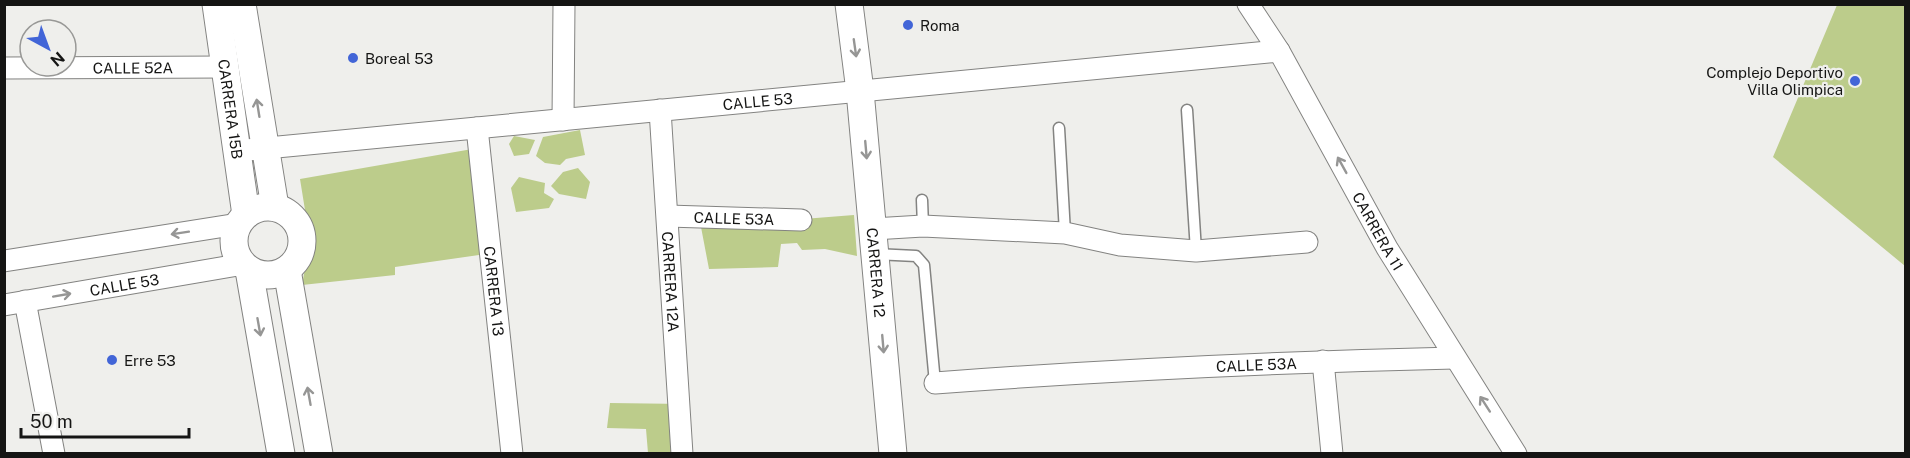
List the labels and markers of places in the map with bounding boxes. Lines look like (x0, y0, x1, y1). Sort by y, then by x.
place label: Roma (920, 17, 960, 34)
marker: Roma (901, 18, 915, 32)
place label: Boreal 53 (365, 50, 433, 67)
marker: Boreal 53 (346, 51, 360, 65)
place label: Complejo Deportivo Villa Olimpica (1706, 64, 1843, 98)
marker: Complejo Deportivo Villa Olimpica (1848, 74, 1862, 88)
place label: Erre 53 (124, 352, 176, 369)
marker: Erre 53 (105, 353, 119, 367)

